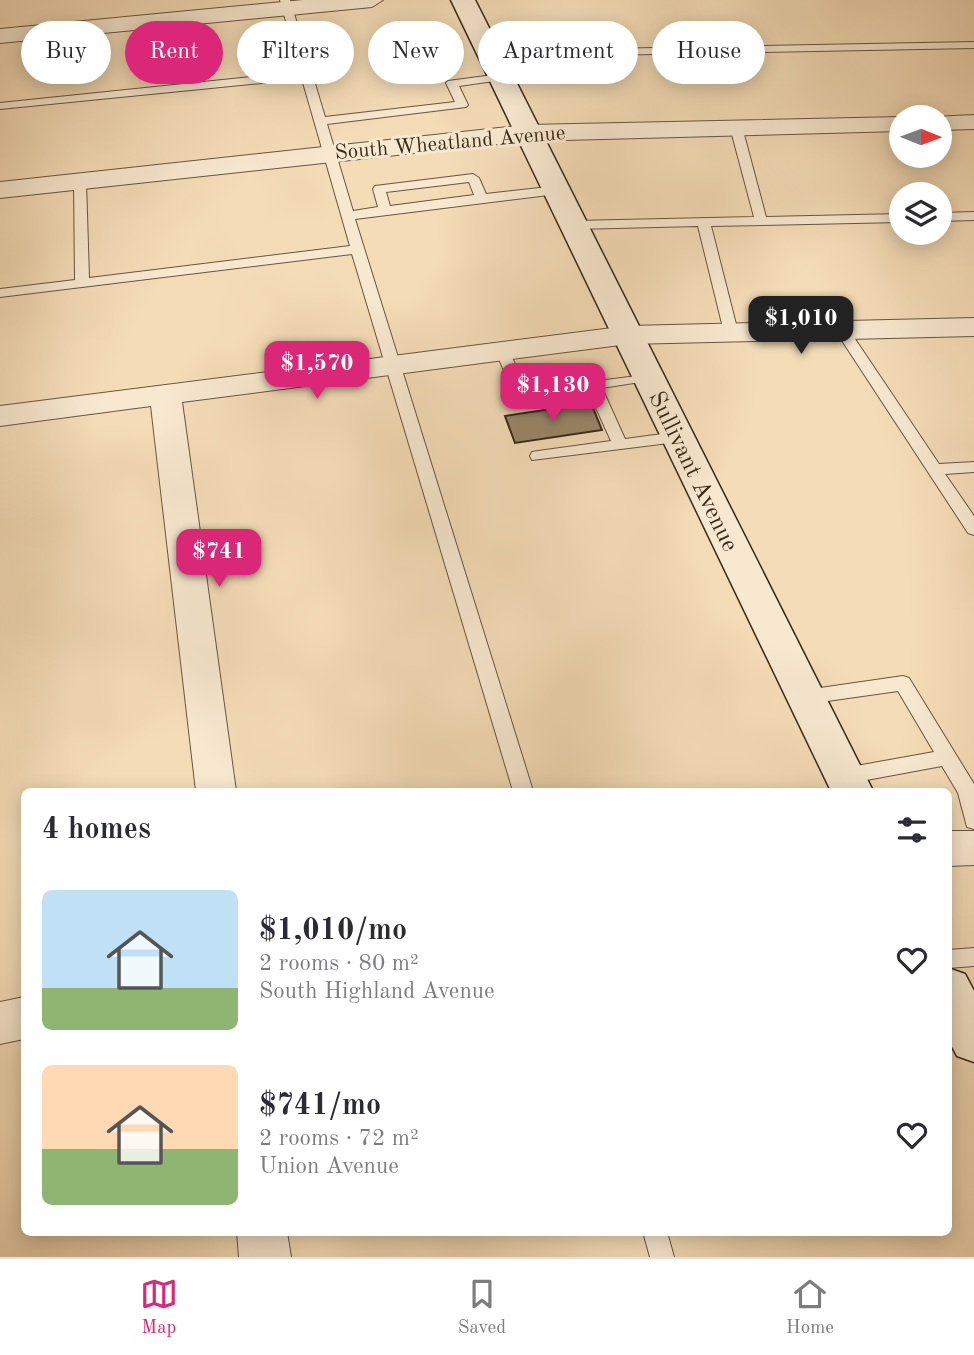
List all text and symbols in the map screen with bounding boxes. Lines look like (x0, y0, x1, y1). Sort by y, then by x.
chip: Buy (21, 21, 111, 84)
chip: Rent (125, 21, 223, 84)
chip: Filters (237, 21, 354, 84)
chip: New (368, 21, 464, 84)
chip: Apartment (478, 21, 638, 84)
chip: House (652, 21, 765, 84)
north arrow (889, 105, 952, 168)
map controls (889, 105, 952, 245)
street label: South Wheatland Avenue (334, 123, 566, 164)
button: layers (889, 182, 952, 245)
pin: $1,010 (744, 296, 858, 356)
text: $1,010 (764, 307, 838, 330)
pin: $1,570 (260, 342, 374, 401)
text: $1,570 (280, 352, 354, 375)
pin: $1,130 (496, 364, 610, 423)
text: $1,130 (516, 374, 590, 397)
street label: Sullivant Avenue (643, 388, 741, 556)
pin: $741 (178, 530, 260, 589)
text: $741 (192, 540, 246, 563)
icon: filters (893, 811, 931, 849)
text: 4 homes (42, 815, 151, 845)
text: $1,010/mo (259, 916, 407, 946)
icon: home (98, 918, 182, 1002)
icon: heart (893, 941, 931, 979)
text: 2 rooms · 80 m² (259, 952, 419, 975)
text: South Highland Avenue (259, 980, 495, 1003)
text: $741/mo (259, 1091, 381, 1121)
icon: home (98, 1093, 182, 1177)
icon: heart (893, 1116, 931, 1154)
text: 2 rooms · 72 m² (259, 1127, 419, 1150)
text: Union Avenue (259, 1155, 399, 1178)
tab: Map (140, 1275, 178, 1340)
tab: Saved (458, 1275, 506, 1340)
tab: Home (786, 1275, 834, 1340)

